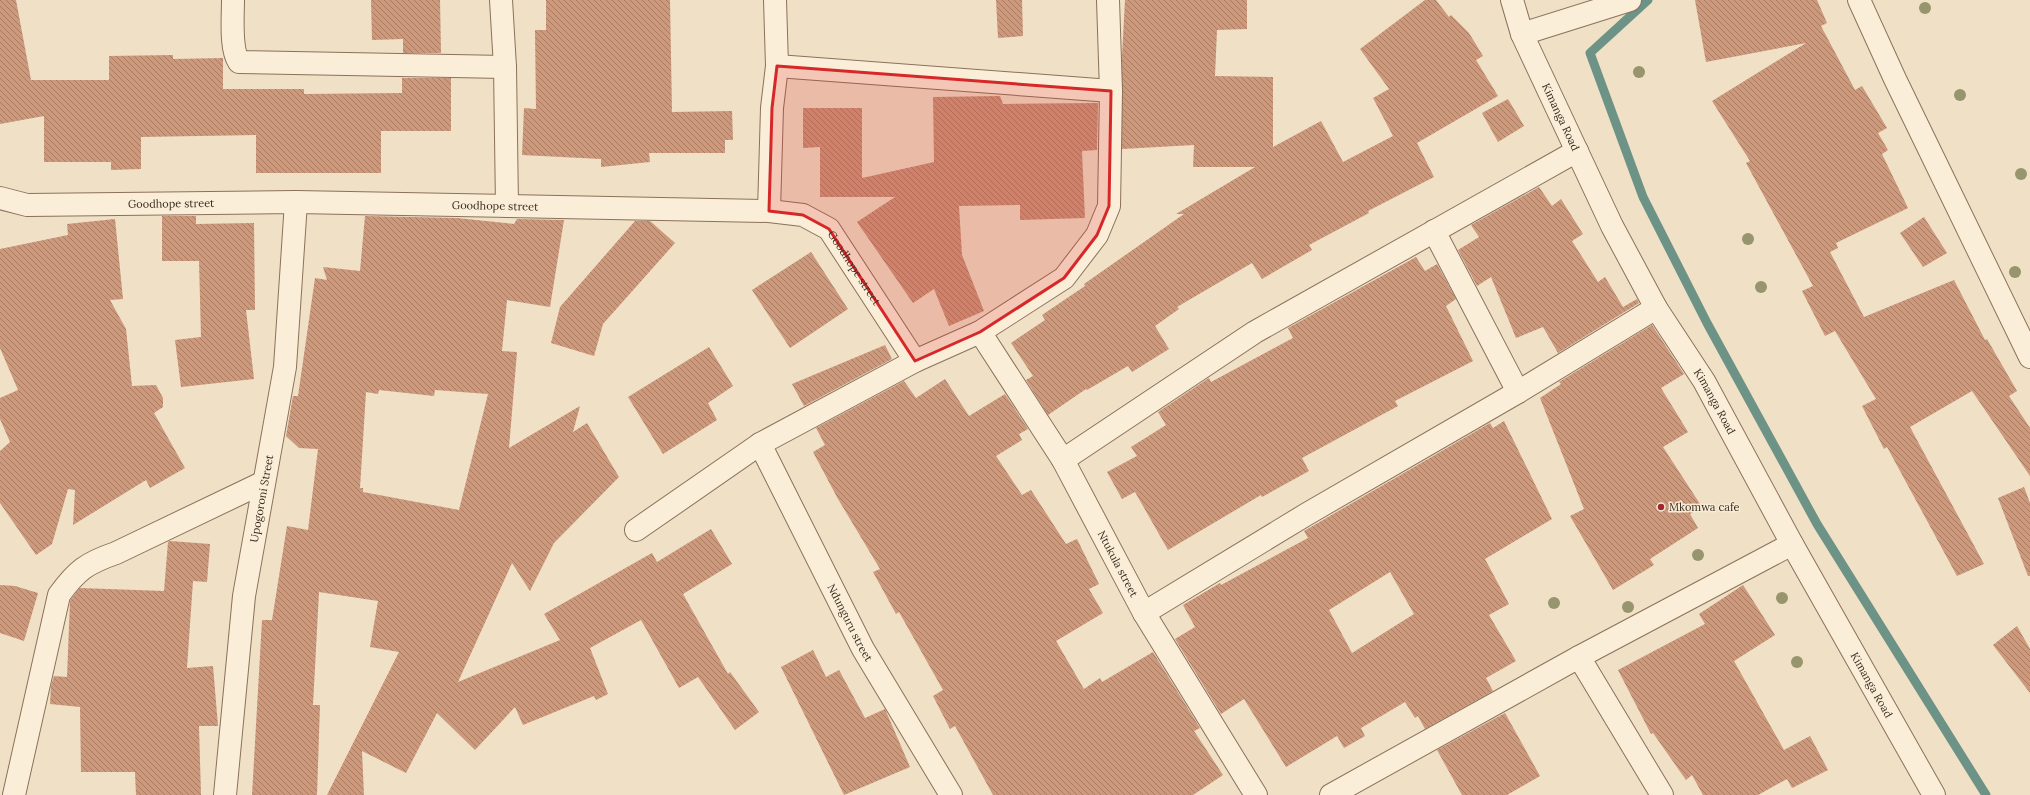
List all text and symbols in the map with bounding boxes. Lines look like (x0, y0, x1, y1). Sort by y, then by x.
street label: Kimanga Road (1539, 81, 1583, 153)
street label: Goodhope street (128, 196, 215, 211)
street label: Goodhope street (452, 198, 539, 214)
street label: Goodhope street (825, 228, 884, 308)
street label: Kimanga Road (1691, 366, 1739, 437)
street label: Upogoroni Street (247, 453, 276, 543)
place label: Mkomwa cafe (1669, 500, 1740, 514)
marker: Mkomwa cafe (1656, 502, 1666, 512)
street label: Ntukula street (1095, 528, 1142, 600)
street label: Ndunguru street (824, 582, 876, 665)
street label: Kimanga Road (1848, 650, 1896, 720)

